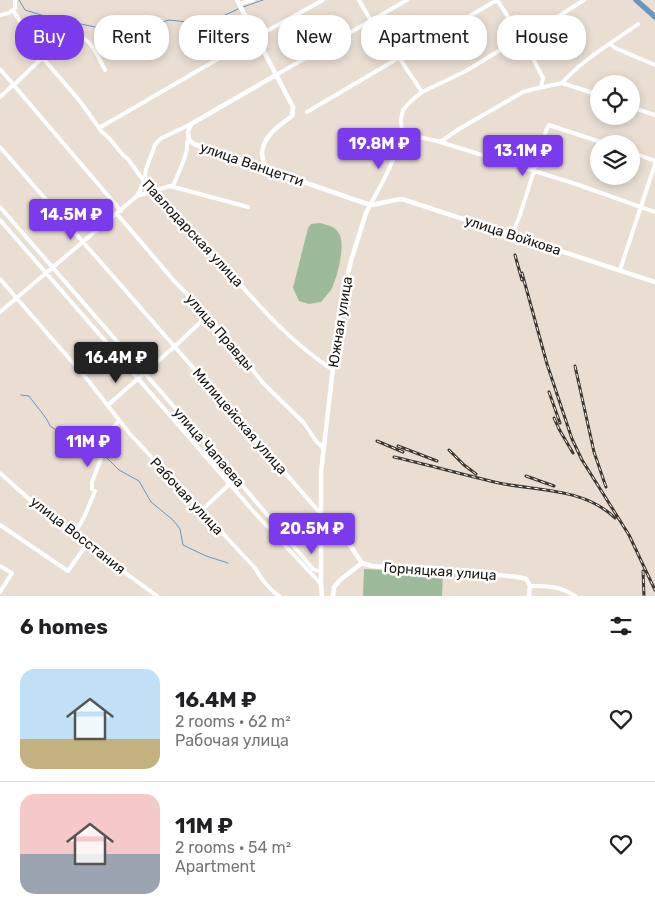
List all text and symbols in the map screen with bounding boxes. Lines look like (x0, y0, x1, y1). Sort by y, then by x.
chip: Buy (15, 15, 84, 60)
chip: Rent (94, 15, 169, 60)
chip: Filters (179, 15, 268, 60)
chip: New (278, 15, 351, 60)
chip: Apartment (361, 15, 487, 60)
chip: House (497, 15, 586, 60)
map controls (590, 75, 640, 185)
button: locate (590, 75, 640, 125)
pin: 19.8M ₽ (333, 128, 425, 170)
text: 19.8M ₽ (349, 134, 409, 153)
pin: 13.1M ₽ (477, 134, 569, 177)
button: layers (590, 135, 640, 185)
street label: улица Ванцетти (198, 139, 306, 190)
text: 13.1M ₽ (494, 141, 552, 160)
street label: Павлодарская улица (139, 176, 247, 291)
pin: 14.5M ₽ (25, 198, 117, 241)
text: 14.5M ₽ (40, 205, 102, 224)
street label: улица Войкова (462, 212, 563, 259)
street label: Южная улица (325, 275, 356, 369)
street label: улица Правды (182, 291, 258, 374)
pin: 16.4M ₽ (70, 342, 162, 384)
text: 16.4M ₽ (85, 348, 147, 367)
street label: Милицейская улица (189, 365, 291, 478)
street label: улица Чапаева (169, 404, 248, 491)
pin: 11M ₽ (53, 426, 123, 468)
text: 11M ₽ (66, 432, 110, 451)
street label: Рабочая улица (146, 454, 227, 539)
street label: улица Восстания (27, 493, 129, 578)
pin: 20.5M ₽ (266, 512, 358, 555)
text: 20.5M ₽ (280, 519, 344, 538)
street label: Горняцкая улица (383, 559, 497, 584)
icon: filters (607, 612, 635, 640)
text: 6 homes (20, 614, 108, 639)
text: 16.4M ₽ (175, 687, 256, 712)
icon: home (60, 689, 120, 749)
icon: heart (607, 705, 635, 733)
text: 2 rooms · 62 m² (175, 712, 291, 731)
text: Рабочая улица (175, 731, 289, 750)
text: 11M ₽ (175, 813, 233, 838)
icon: home (60, 814, 120, 874)
icon: heart (607, 830, 635, 858)
text: 2 rooms · 54 m² (175, 838, 291, 857)
text: Apartment (175, 857, 255, 876)

